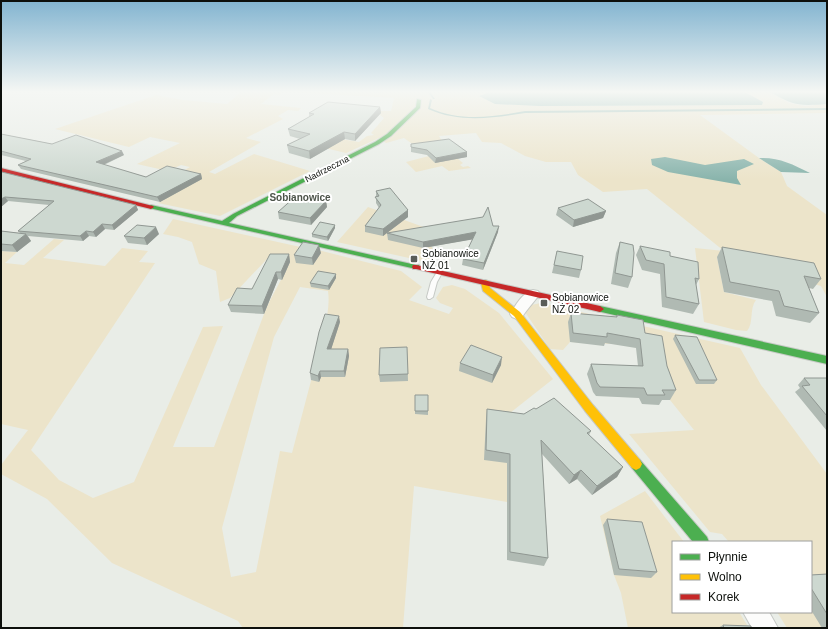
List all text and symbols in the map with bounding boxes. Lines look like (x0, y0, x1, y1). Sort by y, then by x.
street label: Nadrzeczna (303, 154, 351, 184)
district label: Sobianowice (269, 192, 331, 203)
place label: Sobianowice NŻ 01 (422, 248, 479, 271)
marker: Sobianowice NŻ 01 (409, 254, 419, 264)
place label: Sobianowice NŻ 02 (552, 292, 609, 315)
marker: Sobianowice NŻ 02 (539, 298, 549, 308)
legend (672, 541, 812, 613)
text: Płynnie (708, 550, 748, 564)
text: Wolno (708, 570, 742, 584)
text: Korek (708, 590, 740, 604)

